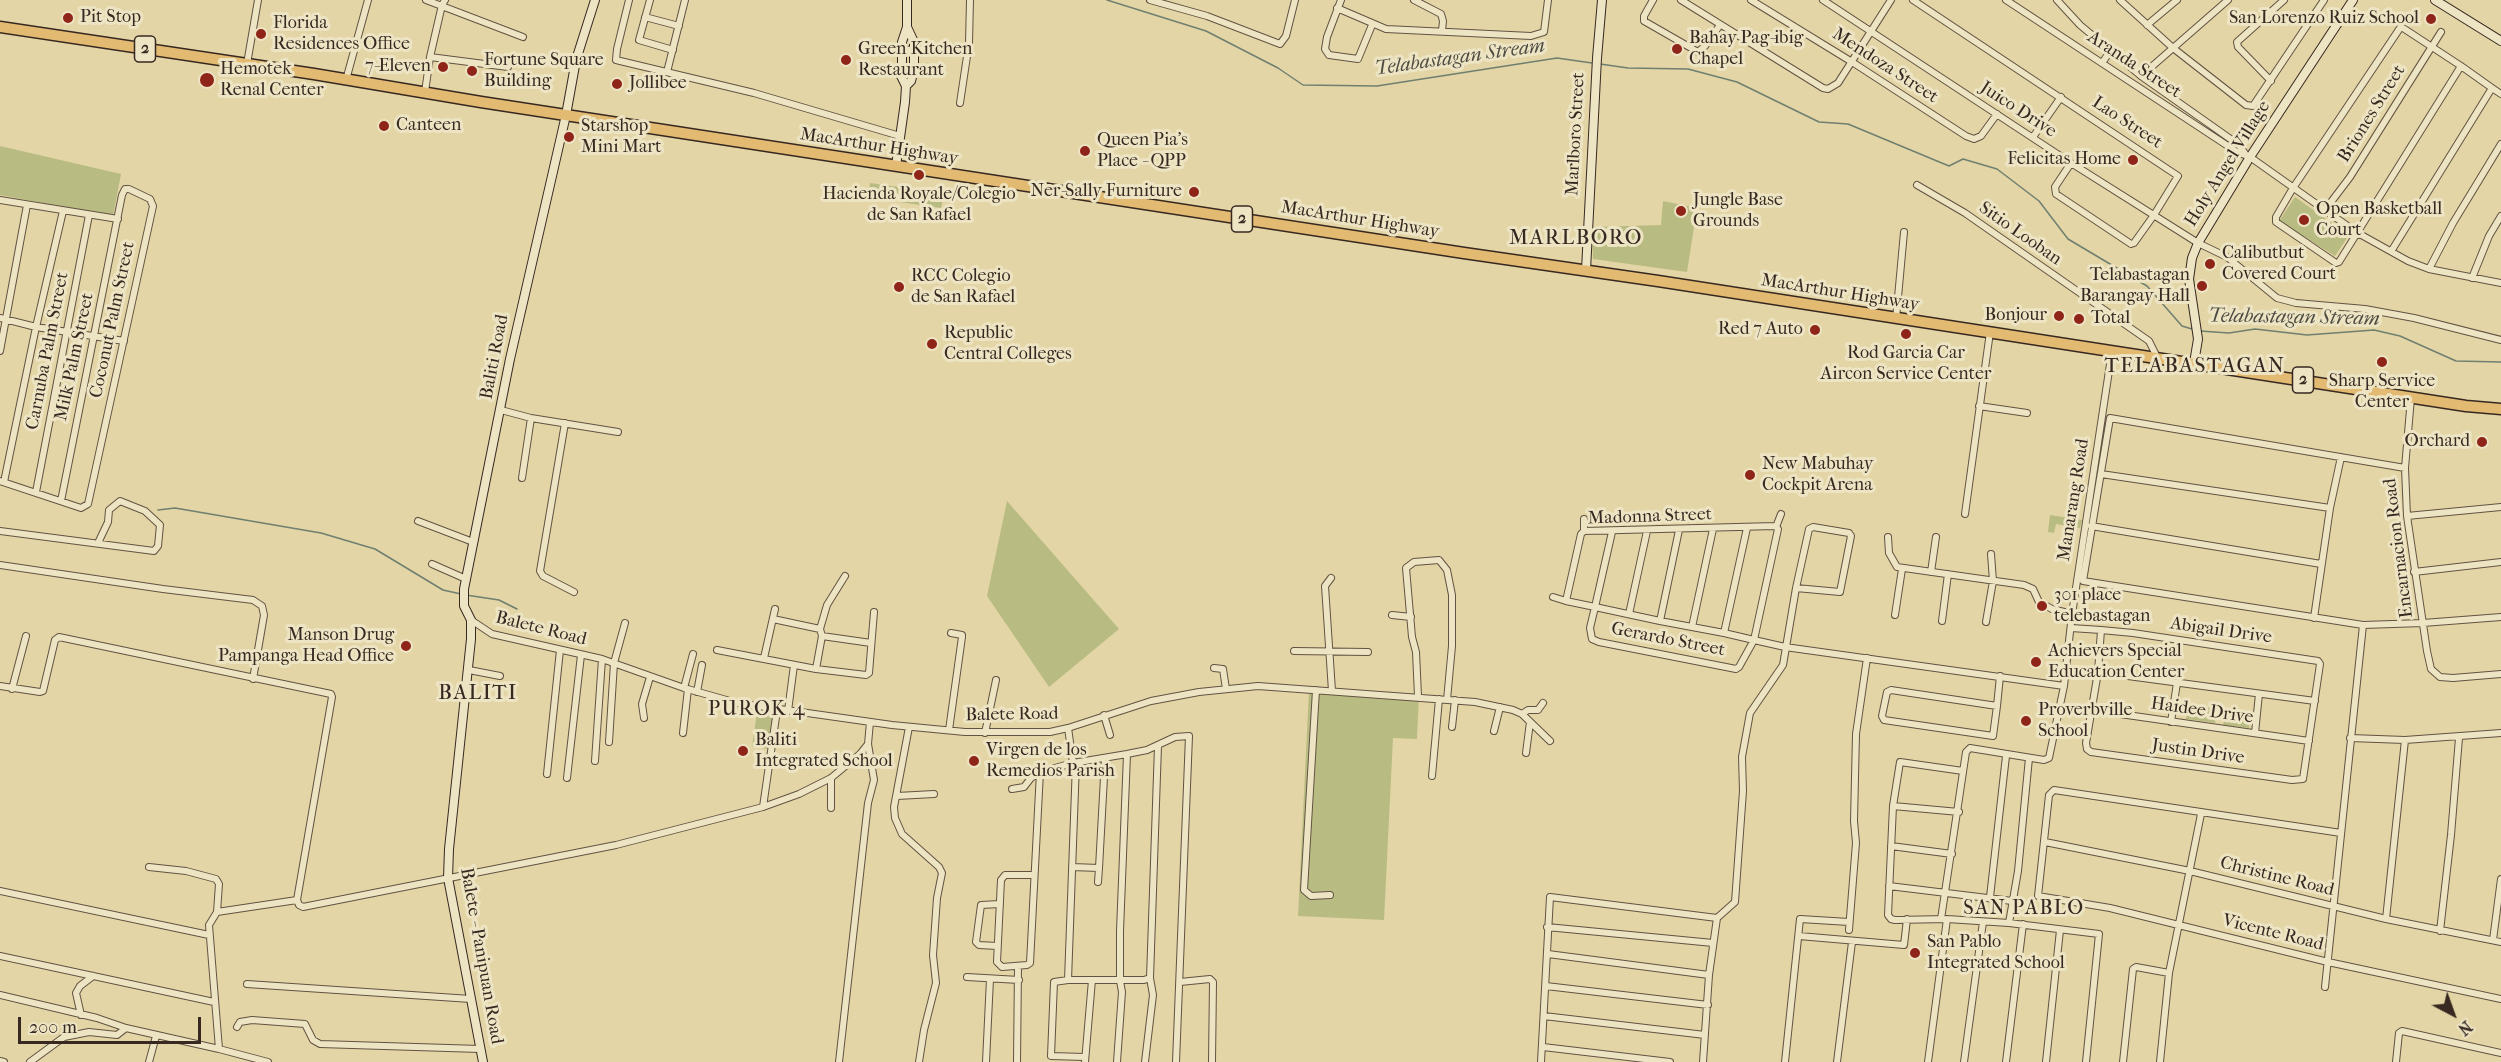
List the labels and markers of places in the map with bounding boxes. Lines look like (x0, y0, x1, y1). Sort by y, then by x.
place label: Pit Stop (80, 7, 141, 29)
place label: San Lorenzo Ruiz School (2229, 8, 2419, 30)
marker: Pit Stop (61, 11, 75, 25)
marker: San Lorenzo Ruiz School (2424, 12, 2438, 26)
place label: Florida Residences Office (273, 13, 410, 56)
marker: Florida Residences Office (254, 27, 268, 41)
place label: Bahay Pag-ibig Chapel (1689, 28, 1803, 70)
place label: Green Kitchen Restaurant (858, 39, 972, 82)
marker: Bahay Pag-ibig Chapel (1670, 42, 1684, 56)
place label: Fortune Square Building (484, 50, 604, 92)
marker: Green Kitchen Restaurant (839, 53, 853, 67)
place label: 7-Eleven (365, 56, 431, 78)
place label: Hemotek Renal Center (220, 59, 324, 101)
marker: 7-Eleven (436, 60, 450, 74)
marker: Fortune Square Building (465, 64, 479, 78)
marker: Hemotek Renal Center (198, 71, 216, 89)
place label: Jollibee (629, 73, 687, 95)
marker: Jollibee (610, 77, 624, 91)
place label: Canteen (396, 115, 461, 137)
place label: Starshop Mini Mart (581, 116, 661, 158)
marker: Canteen (377, 119, 391, 133)
marker: Starshop Mini Mart (562, 130, 576, 144)
place label: Queen Pia’s Place - QPP (1097, 130, 1188, 172)
marker: Queen Pia’s Place - QPP (1078, 144, 1092, 158)
place label: Felicitas Home (2007, 149, 2121, 171)
marker: Felicitas Home (2126, 153, 2140, 167)
marker: Hacienda Royale/Colegio de San Rafael (912, 168, 926, 182)
place label: Ner-Sally Furniture (1031, 181, 1182, 203)
place label: Hacienda Royale/Colegio de San Rafael (822, 184, 1016, 226)
marker: Ner-Sally Furniture (1187, 185, 1201, 199)
place label: Jungle Base Grounds (1693, 190, 1783, 232)
place label: Open Basketball Court (2316, 199, 2442, 242)
marker: Jungle Base Grounds (1674, 204, 1688, 218)
marker: Open Basketball Court (2297, 213, 2311, 227)
place label: Calibutbut Covered Court (2222, 243, 2336, 286)
marker: Calibutbut Covered Court (2203, 257, 2217, 271)
place label: Telabastagan Barangay Hall (2080, 265, 2190, 308)
place label: RCC Colegio de San Rafael (911, 266, 1015, 308)
marker: Telabastagan Barangay Hall (2195, 279, 2209, 293)
marker: RCC Colegio de San Rafael (892, 280, 906, 294)
place label: Bonjour (1985, 305, 2047, 327)
place label: Total (2091, 308, 2130, 330)
marker: Bonjour (2052, 309, 2066, 323)
marker: Total (2072, 312, 2086, 326)
place label: Red 7 Auto (1718, 319, 1803, 341)
place label: Republic Central Colleges (944, 323, 1072, 366)
marker: Red 7 Auto (1808, 323, 1822, 337)
marker: Rod Garcia Car Aircon Service Center (1899, 327, 1913, 341)
marker: Republic Central Colleges (925, 337, 939, 351)
place label: Rod Garcia Car Aircon Service Center (1821, 343, 1991, 386)
marker: Sharp Service Center (2375, 355, 2389, 369)
place label: Sharp Service Center (2329, 371, 2435, 413)
place label: Orchard (2405, 431, 2470, 453)
marker: Orchard (2475, 435, 2489, 449)
place label: New Mabuhay Cockpit Arena (1762, 454, 1873, 496)
marker: New Mabuhay Cockpit Arena (1743, 468, 1757, 482)
place label: 301 place telebastagan (2054, 585, 2151, 628)
marker: 301 place telebastagan (2035, 599, 2049, 613)
place label: Manson Drug Pampanga Head Office (218, 625, 394, 668)
marker: Manson Drug Pampanga Head Office (399, 639, 413, 653)
place label: Achievers Special Education Center (2048, 641, 2184, 684)
marker: Achievers Special Education Center (2029, 655, 2043, 669)
place label: Proverbville School (2038, 700, 2132, 742)
marker: Proverbville School (2019, 714, 2033, 728)
place label: Baliti Integrated School (755, 730, 893, 772)
place label: Virgen de los Remedios Parish (986, 740, 1115, 783)
marker: Baliti Integrated School (736, 744, 750, 758)
marker: Virgen de los Remedios Parish (967, 754, 981, 768)
place label: San Pablo Integrated School (1927, 932, 2065, 974)
marker: San Pablo Integrated School (1908, 946, 1922, 960)

